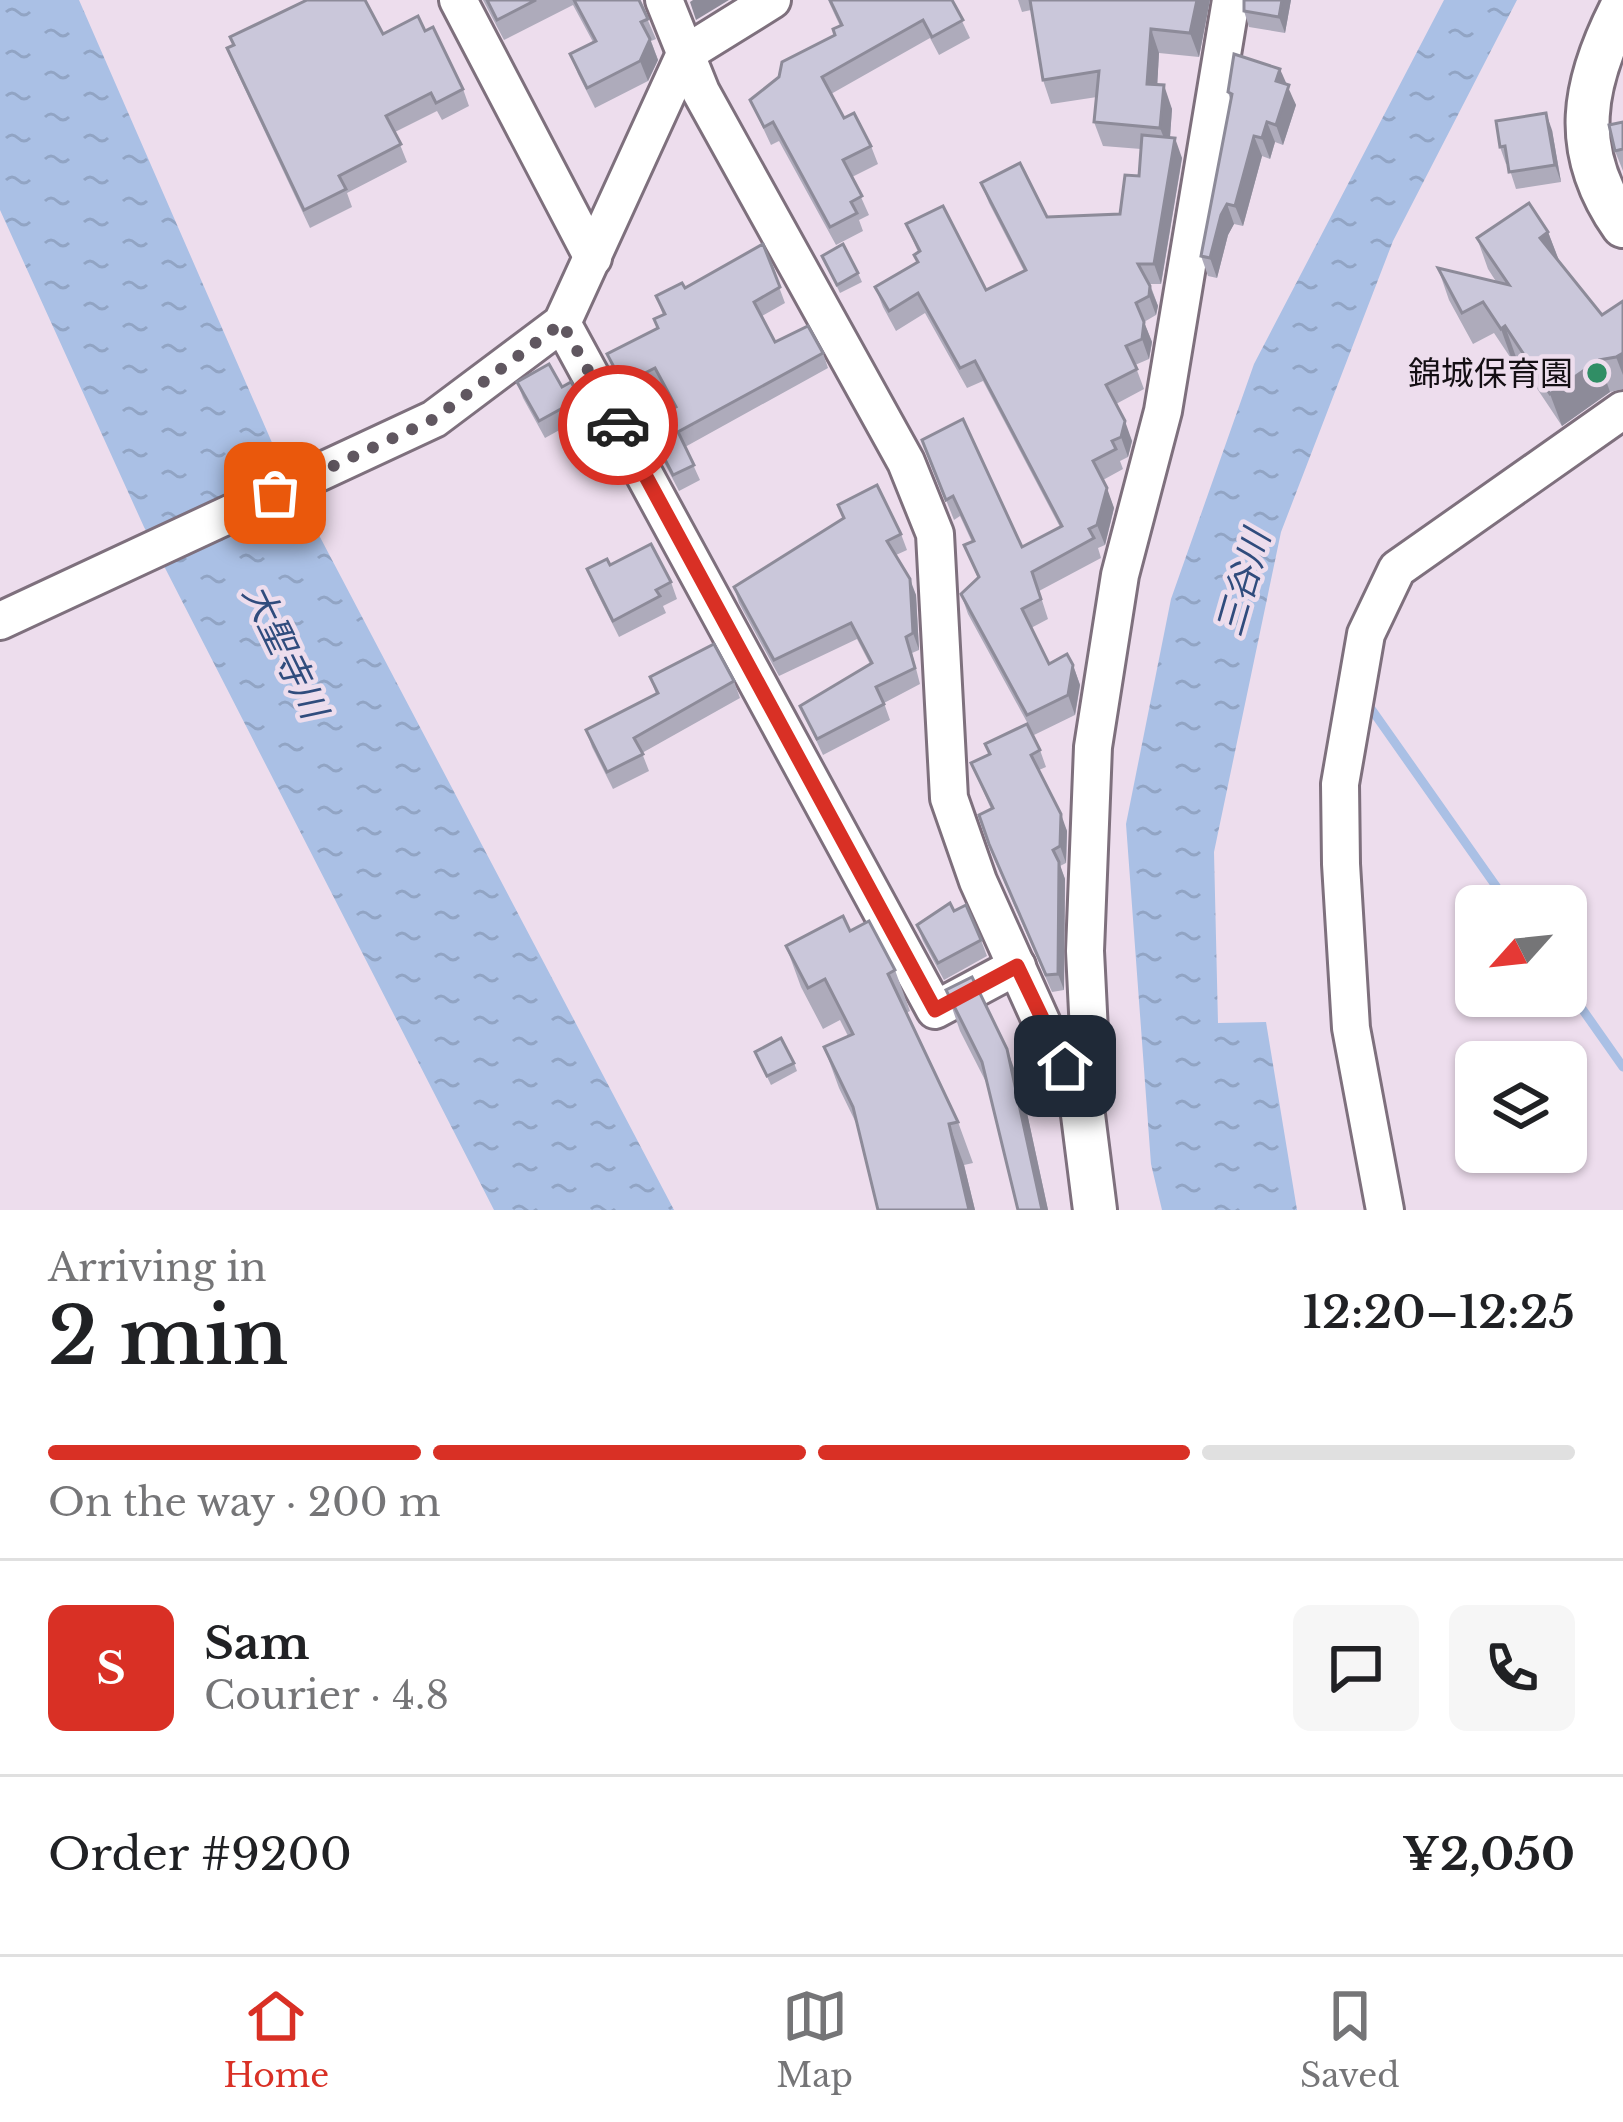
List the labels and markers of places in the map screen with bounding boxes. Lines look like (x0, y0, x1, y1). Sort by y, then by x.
place label: 錦城保育園 (1408, 353, 1573, 394)
marker: 錦城保育園 (1584, 360, 1610, 386)
pin (224, 442, 326, 544)
pin (1014, 1015, 1116, 1117)

